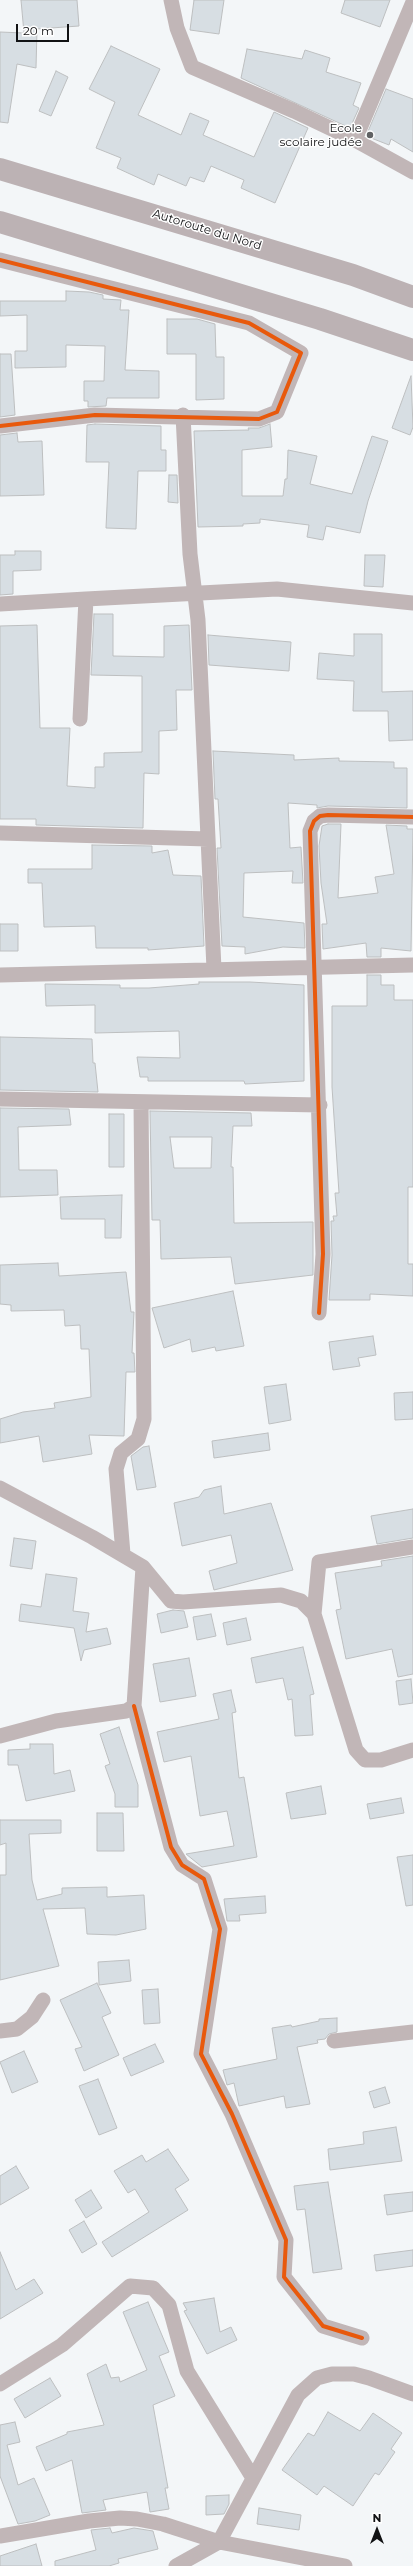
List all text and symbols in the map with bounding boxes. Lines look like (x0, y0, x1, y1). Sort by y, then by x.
scale bar (18, 16, 71, 42)
text: 20 m (23, 23, 54, 38)
place label: Ecole scolaire judée (279, 121, 362, 149)
marker: Ecole scolaire judée (365, 130, 375, 140)
street label: Autoroute du Nord (151, 207, 263, 253)
north arrow (357, 2510, 397, 2550)
text: N (373, 2511, 381, 2525)

